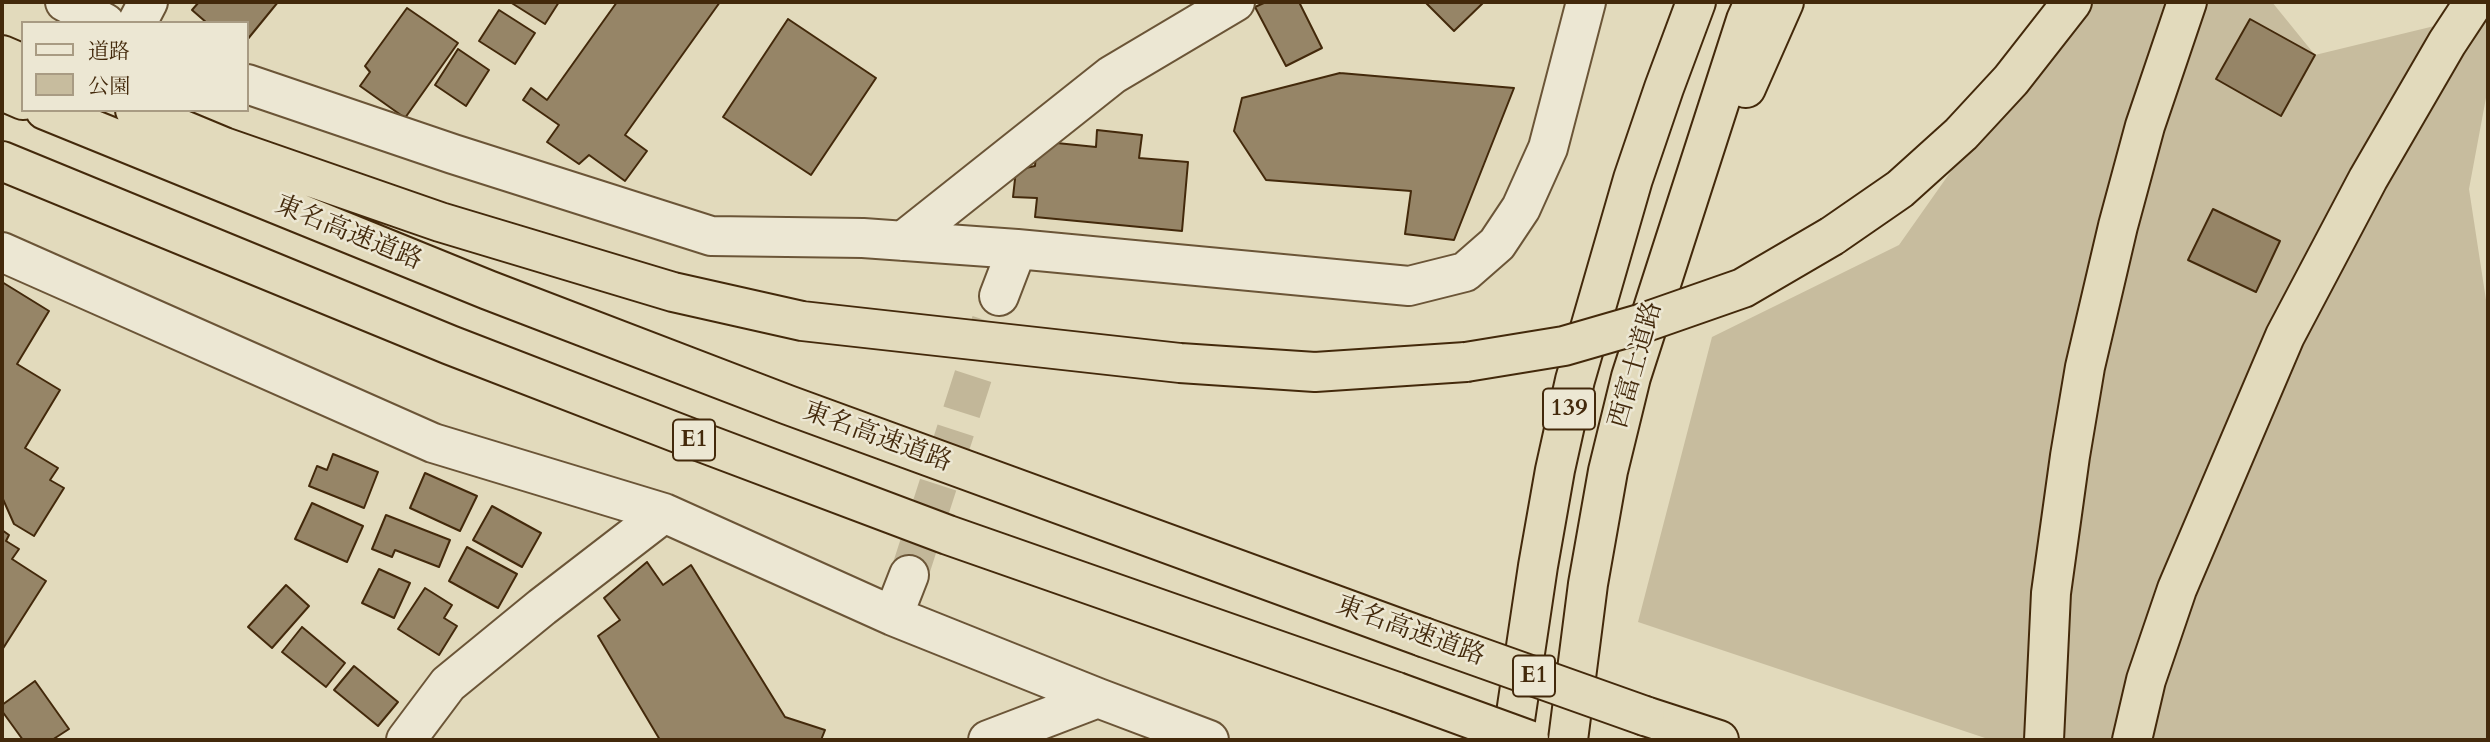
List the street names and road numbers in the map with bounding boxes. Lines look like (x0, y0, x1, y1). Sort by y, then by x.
street label: 東名高速道路 (270, 190, 426, 278)
street label: 西富士道路 (1604, 298, 1670, 432)
road number: 139 (1543, 388, 1595, 430)
street label: 東名高速道路 (798, 397, 956, 479)
road number: E1 (673, 419, 715, 460)
street label: 東名高速道路 (1331, 591, 1489, 673)
road number: E1 (1513, 656, 1555, 696)

